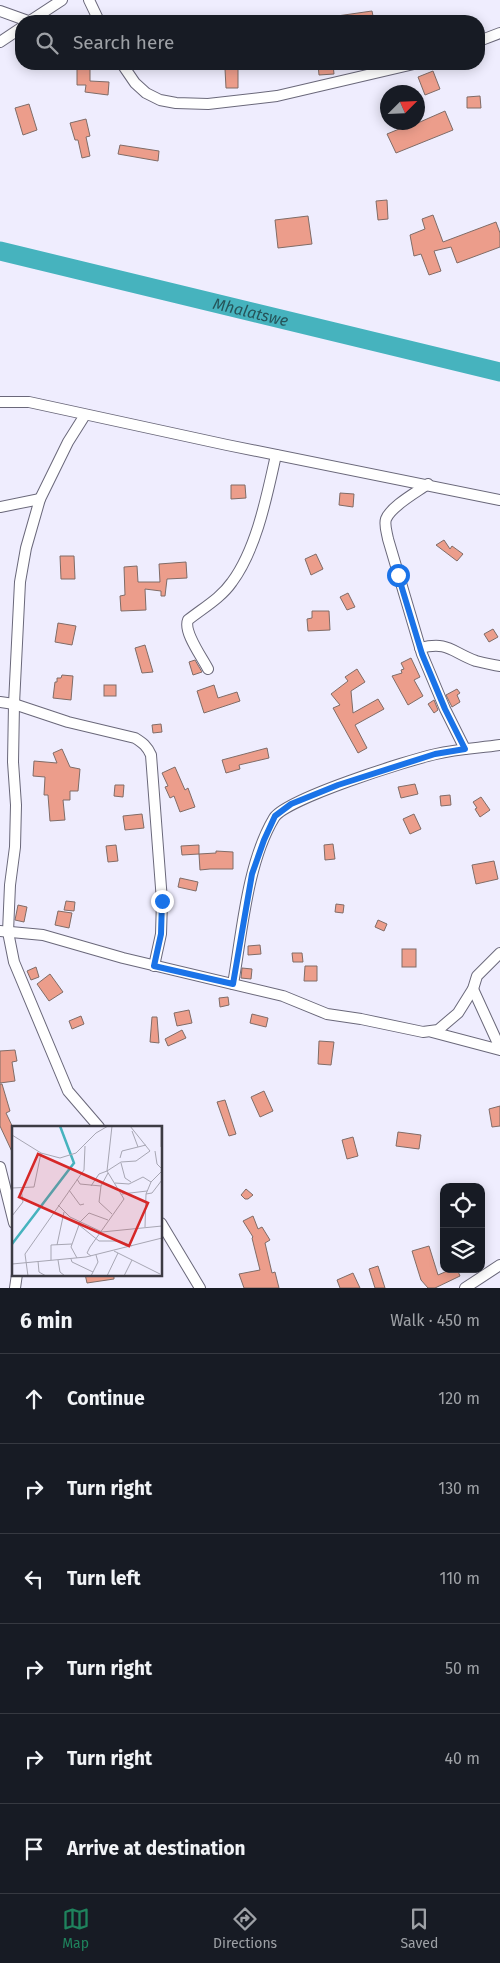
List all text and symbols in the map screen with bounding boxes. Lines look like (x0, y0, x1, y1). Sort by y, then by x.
search box (15, 15, 485, 70)
icon: search (33, 29, 61, 57)
text: Search here (73, 31, 174, 54)
north arrow (380, 85, 425, 130)
water label: Mhalatswe (211, 293, 290, 330)
route start (387, 564, 410, 587)
route end (151, 890, 174, 913)
inset map (12, 1126, 162, 1276)
map controls (440, 1183, 485, 1273)
button: locate (440, 1183, 485, 1228)
button: layers (440, 1228, 485, 1273)
text: 6 min (20, 1308, 73, 1334)
text: Walk · 450 m (390, 1311, 480, 1330)
icon: ahead (20, 1385, 48, 1413)
text: Continue (67, 1387, 145, 1410)
text: 120 m (438, 1389, 480, 1408)
icon: right (20, 1475, 48, 1503)
text: Turn right (67, 1477, 152, 1500)
text: 130 m (438, 1479, 480, 1498)
icon: left (20, 1565, 48, 1593)
text: Turn left (67, 1567, 141, 1590)
text: 110 m (439, 1569, 480, 1588)
icon: right (20, 1655, 48, 1683)
text: Turn right (67, 1657, 152, 1680)
text: 50 m (445, 1659, 480, 1678)
icon: right (20, 1745, 48, 1773)
text: Turn right (67, 1747, 152, 1770)
text: 40 m (445, 1749, 480, 1768)
icon: arrive (20, 1835, 48, 1863)
text: Arrive at destination (67, 1837, 246, 1860)
tab: Map (62, 1905, 90, 1952)
tab: Directions (213, 1905, 277, 1952)
tab: Saved (400, 1905, 438, 1952)

